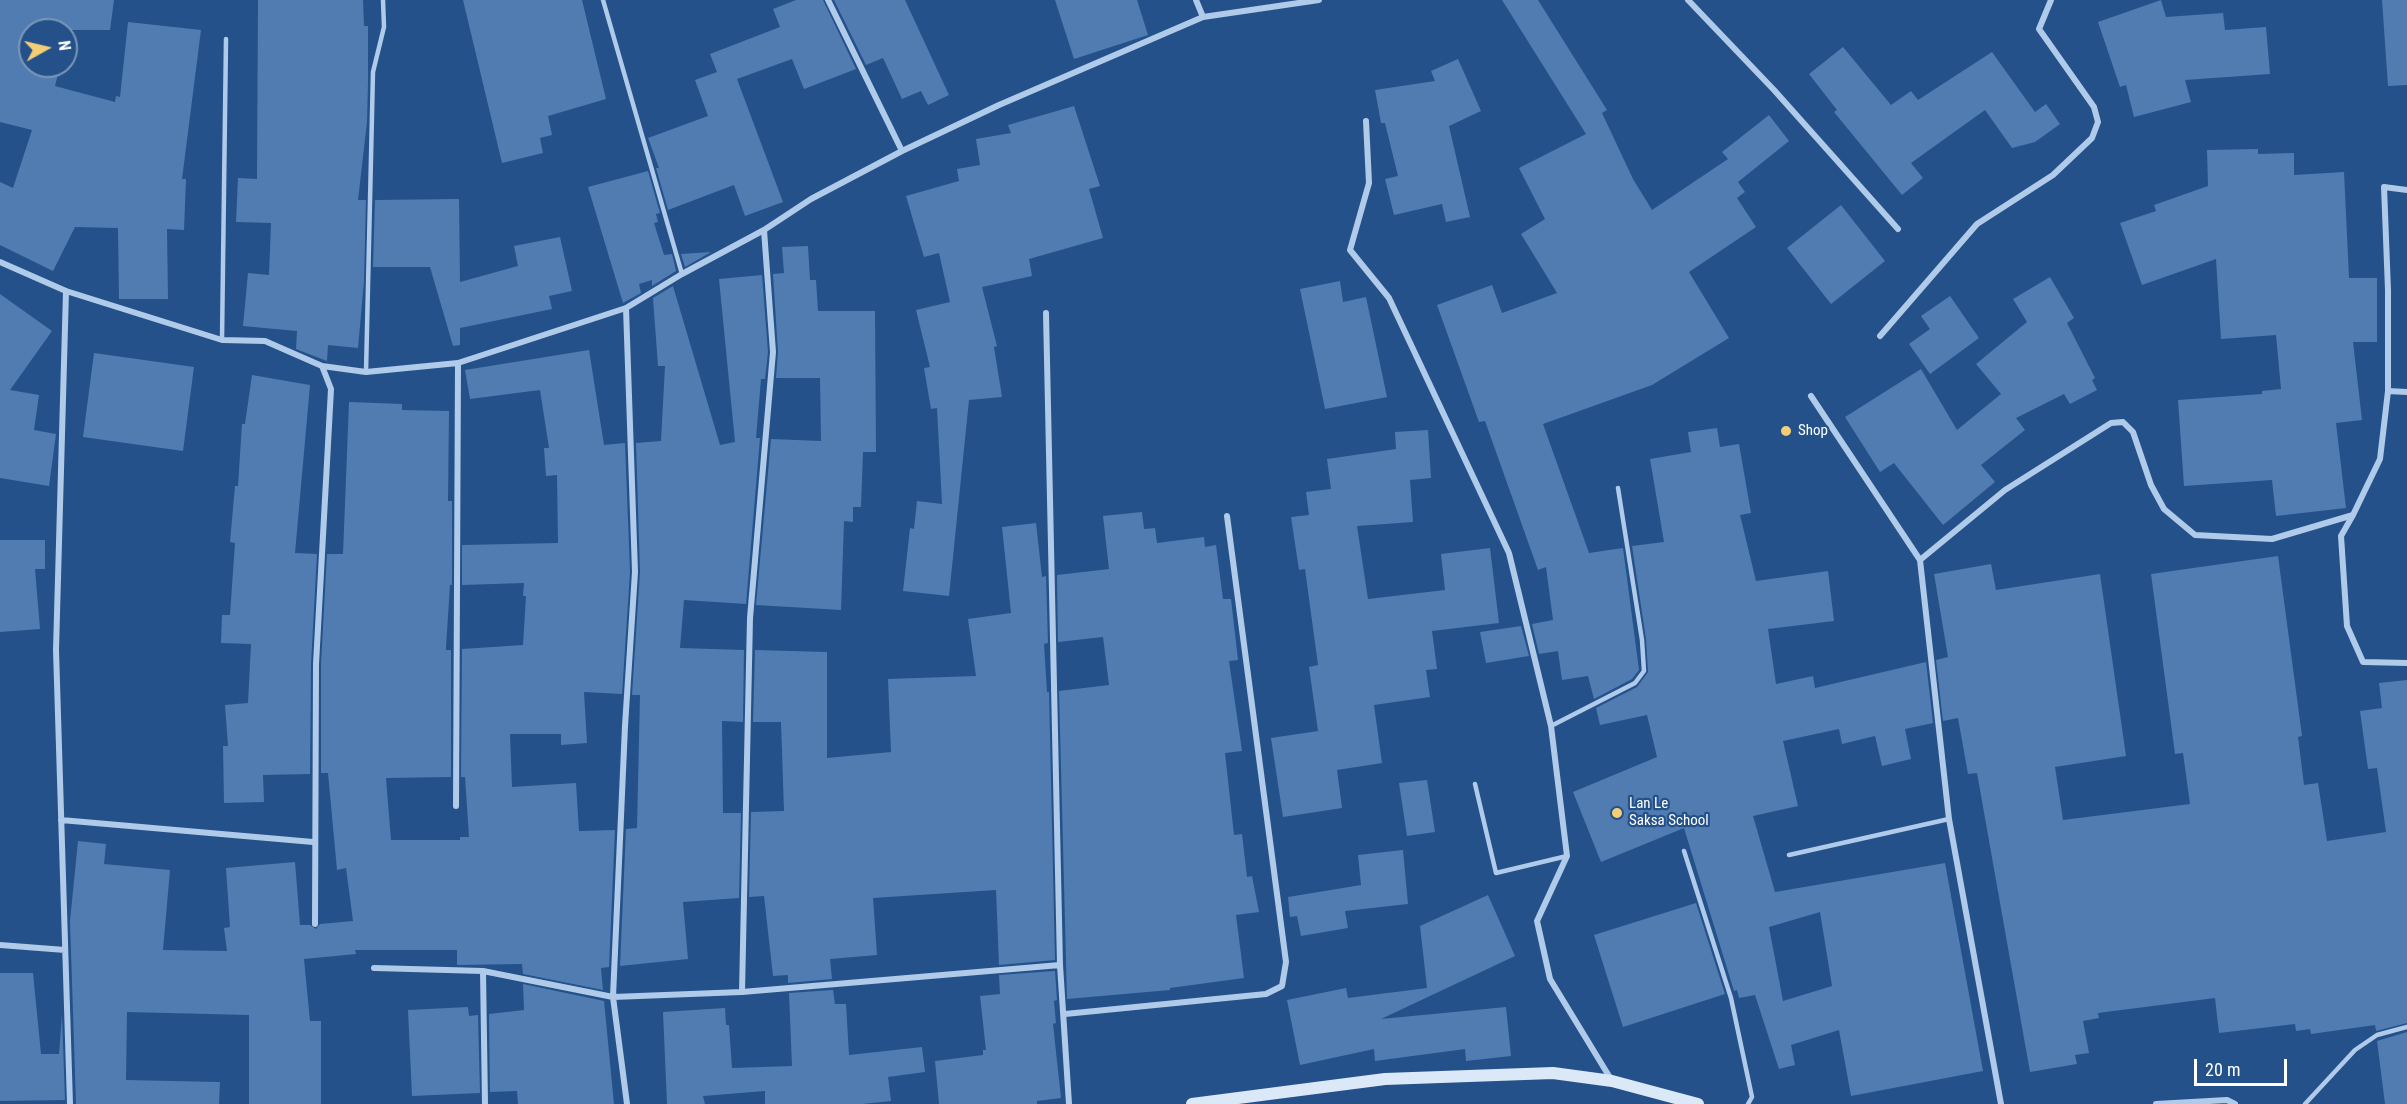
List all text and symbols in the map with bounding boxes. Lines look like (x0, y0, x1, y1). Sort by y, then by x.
north arrow (18, 18, 78, 78)
text: N (54, 40, 74, 52)
place label: Shop (1798, 422, 1828, 440)
marker: Shop (1779, 424, 1793, 438)
place label: Lan Le Saksa School (1629, 795, 1709, 830)
marker: Lan Le Saksa School (1610, 806, 1624, 820)
scale bar (2197, 1047, 2290, 1085)
text: 20 m (2205, 1059, 2240, 1080)

